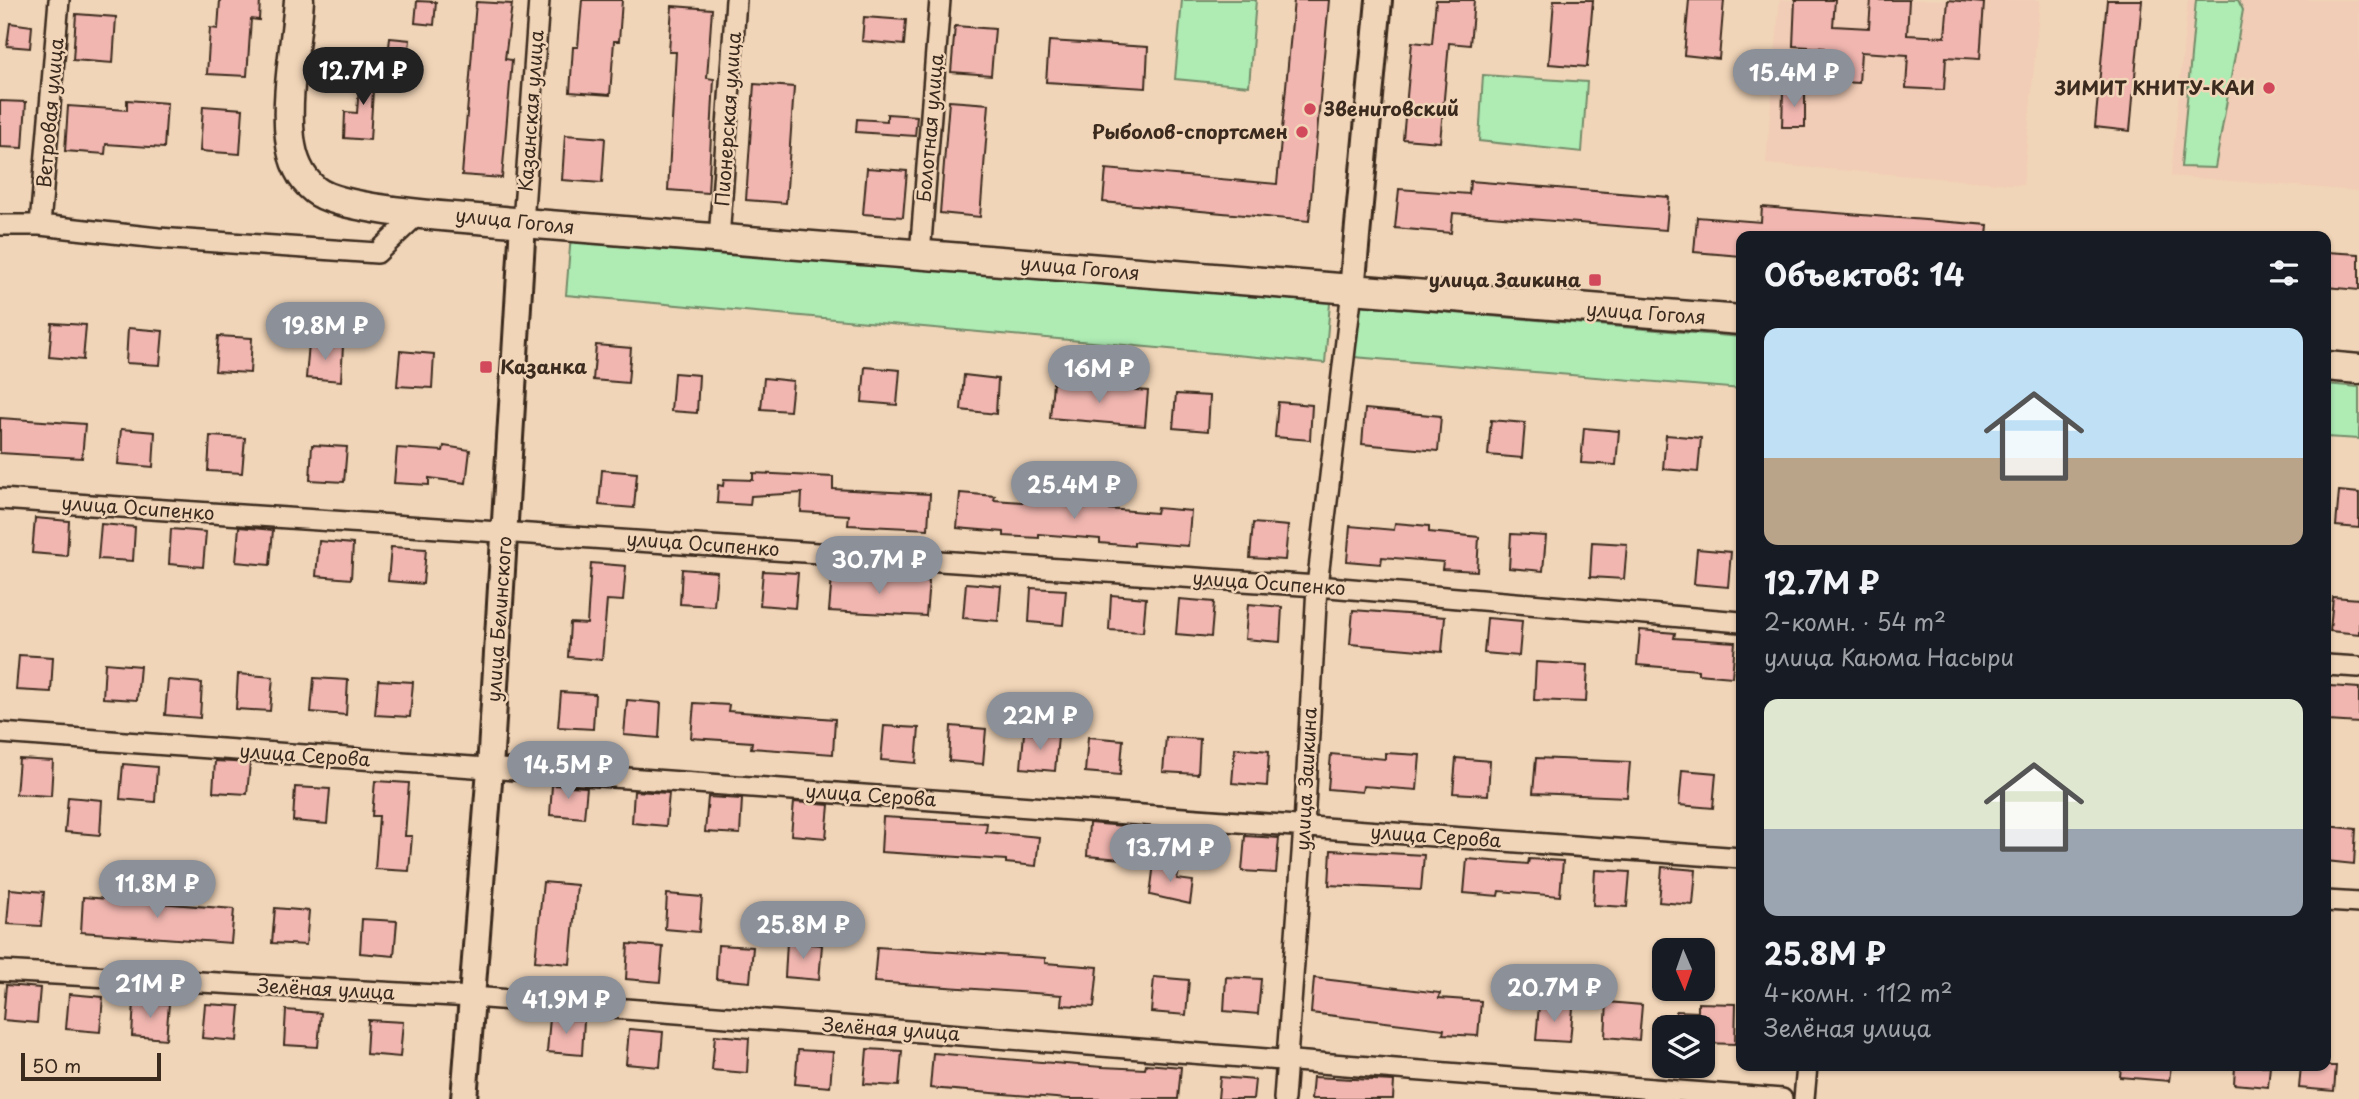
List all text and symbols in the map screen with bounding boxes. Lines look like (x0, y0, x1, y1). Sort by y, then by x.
street label: Казанская улица (510, 29, 550, 193)
street label: Пионерская улица (707, 31, 747, 207)
street label: Ветровая улица (28, 37, 70, 189)
pin: 12.7M ₽ (298, 48, 428, 107)
pin: 15.4M ₽ (1729, 50, 1859, 109)
text: 12.7M ₽ (319, 52, 407, 87)
street label: Болотная улица (909, 52, 949, 203)
text: 15.4M ₽ (1749, 54, 1839, 89)
place label: ЗИМИТ КНИТУ-КАИ (2054, 73, 2255, 101)
marker: ЗИМИТ КНИТУ-КАИ (2261, 80, 2277, 96)
place label: Звениговский (1323, 94, 1459, 122)
marker: Звениговский (1302, 101, 1318, 117)
place label: Рыболов-спортсмен (1092, 117, 1288, 145)
marker: Рыболов-спортсмен (1294, 124, 1310, 140)
street label: улица Гоголя (454, 200, 576, 240)
street label: улица Гоголя (1019, 248, 1141, 286)
text: Объектов: 14 (1764, 251, 1964, 296)
icon: filters (2265, 254, 2303, 292)
place label: улица Заикина (1429, 265, 1581, 293)
marker: улица Заикина (1587, 272, 1603, 288)
street label: улица Гоголя (1585, 294, 1707, 330)
pin: 19.8M ₽ (260, 302, 390, 362)
text: 19.8M ₽ (282, 307, 368, 342)
pin: 16M ₽ (1050, 346, 1148, 405)
text: 16M ₽ (1064, 350, 1134, 385)
place label: Казанка (500, 352, 587, 380)
marker: Казанка (478, 359, 494, 375)
icon: home (1971, 373, 2097, 499)
pin: 25.4M ₽ (1009, 462, 1139, 521)
text: 25.4M ₽ (1027, 466, 1121, 501)
street label: улица Осипенко (60, 488, 216, 526)
street label: улица Осипенко (625, 524, 781, 562)
street label: улица Белинского (478, 535, 518, 703)
pin: 30.7M ₽ (814, 536, 944, 596)
text: 30.7M ₽ (832, 541, 926, 576)
text: 12.7M ₽ (1764, 559, 1879, 604)
street label: улица Осипенко (1191, 563, 1347, 601)
text: 2-комн. · 54 m² (1764, 604, 1946, 639)
text: улица Каюма Насыри (1764, 639, 2014, 674)
pin: 22M ₽ (991, 692, 1089, 752)
text: 22M ₽ (1002, 697, 1078, 732)
street label: улица Заикина (1287, 706, 1323, 851)
street label: улица Серова (239, 735, 372, 773)
pin: 14.5M ₽ (503, 742, 633, 801)
icon: home (1971, 744, 2097, 870)
text: 14.5M ₽ (523, 746, 613, 781)
street label: улица Серова (805, 775, 938, 813)
street label: улица Серова (1370, 816, 1503, 854)
pin: 13.7M ₽ (1105, 824, 1235, 884)
text: 13.7M ₽ (1126, 829, 1214, 864)
pin: 11.8M ₽ (92, 860, 222, 920)
text: 11.8M ₽ (115, 865, 199, 900)
pin: 25.8M ₽ (738, 902, 868, 961)
text: 25.8M ₽ (756, 906, 850, 941)
text: 25.8M ₽ (1764, 930, 1886, 975)
north arrow (1652, 938, 1715, 1001)
map controls (1652, 938, 1715, 1078)
pin: 21M ₽ (101, 960, 199, 1020)
pin: 20.7M ₽ (1489, 964, 1619, 1024)
text: 21M ₽ (115, 965, 185, 1000)
text: 20.7M ₽ (1507, 969, 1601, 1004)
street label: Зелёная улица (256, 970, 396, 1006)
text: 4-комн. · 112 m² (1764, 975, 1953, 1010)
pin: 41.9M ₽ (501, 976, 631, 1036)
text: 41.9M ₽ (522, 981, 610, 1016)
street label: Зелёная улица (821, 1009, 961, 1047)
text: Зелёная улица (1764, 1010, 1931, 1045)
button: layers (1652, 1015, 1715, 1078)
scale bar (21, 1050, 161, 1082)
text: 50 m (32, 1051, 81, 1079)

